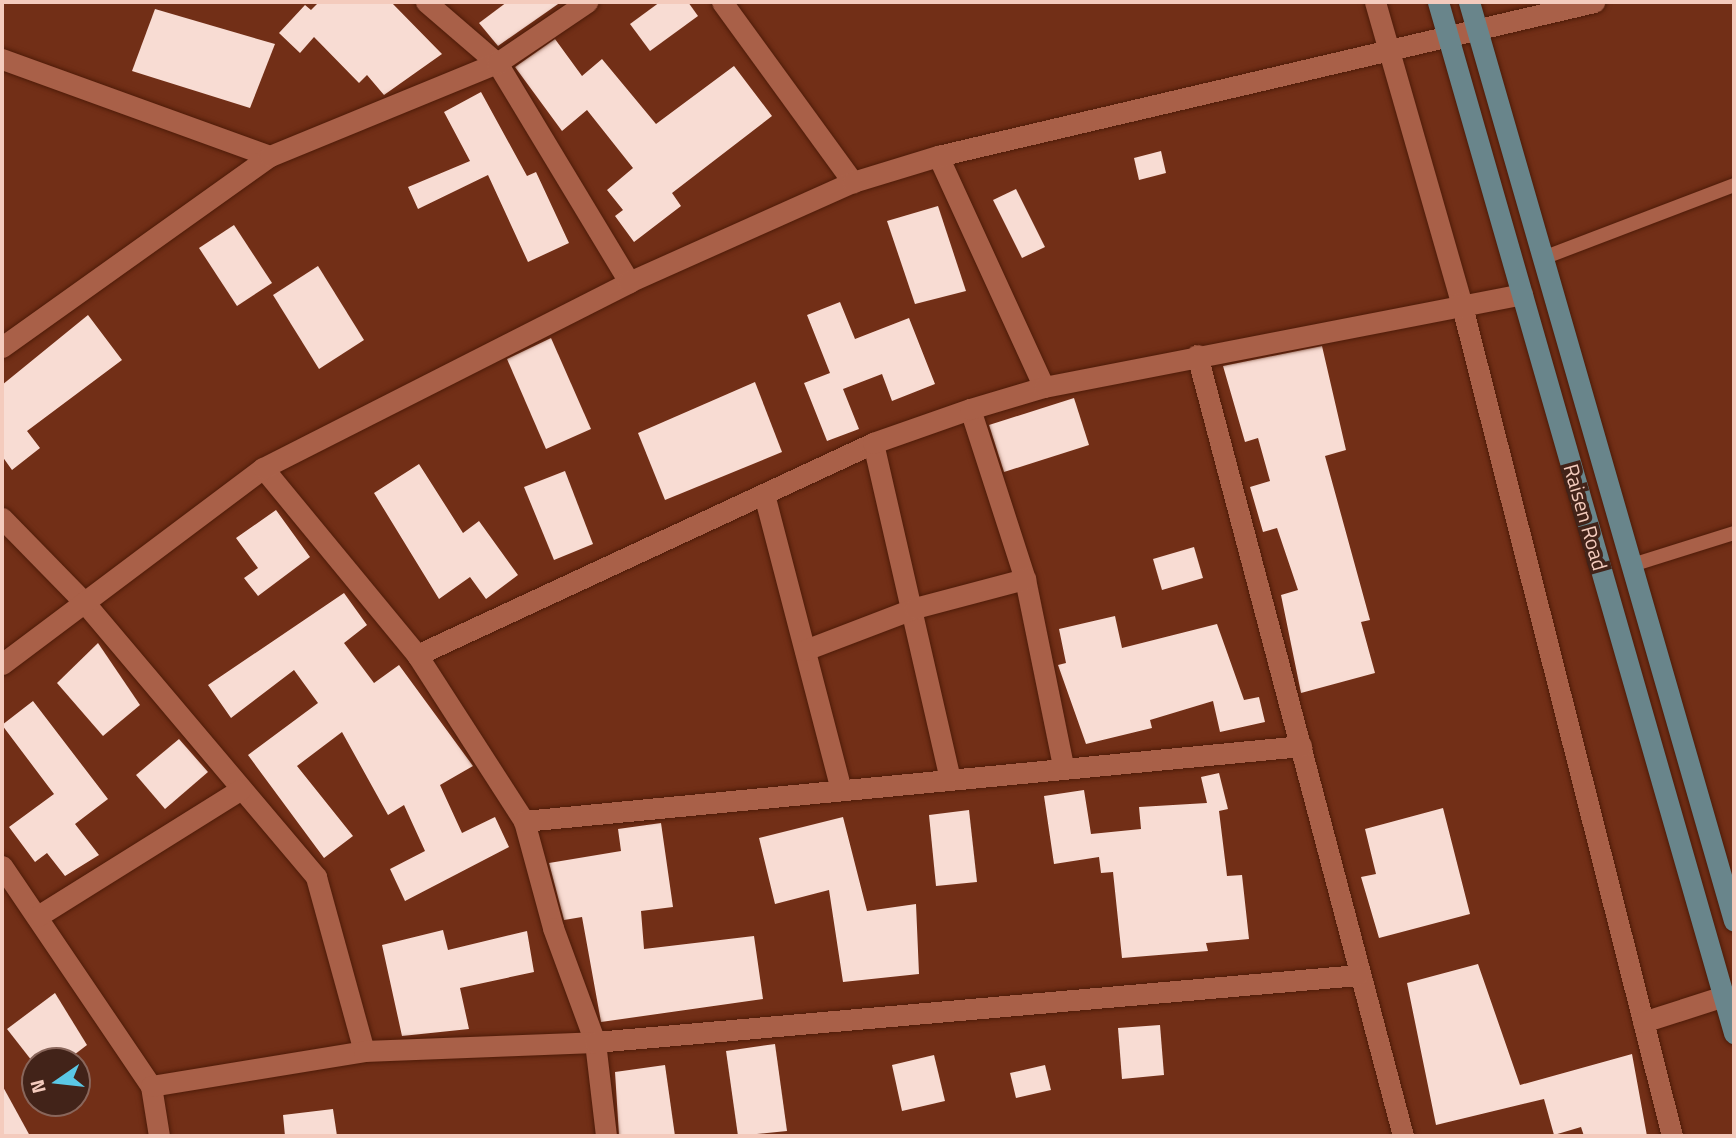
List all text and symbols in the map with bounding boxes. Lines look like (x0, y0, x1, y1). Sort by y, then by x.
street label: Raisen Road (1559, 461, 1613, 573)
north arrow (21, 1047, 91, 1117)
text: N (21, 1077, 53, 1097)

